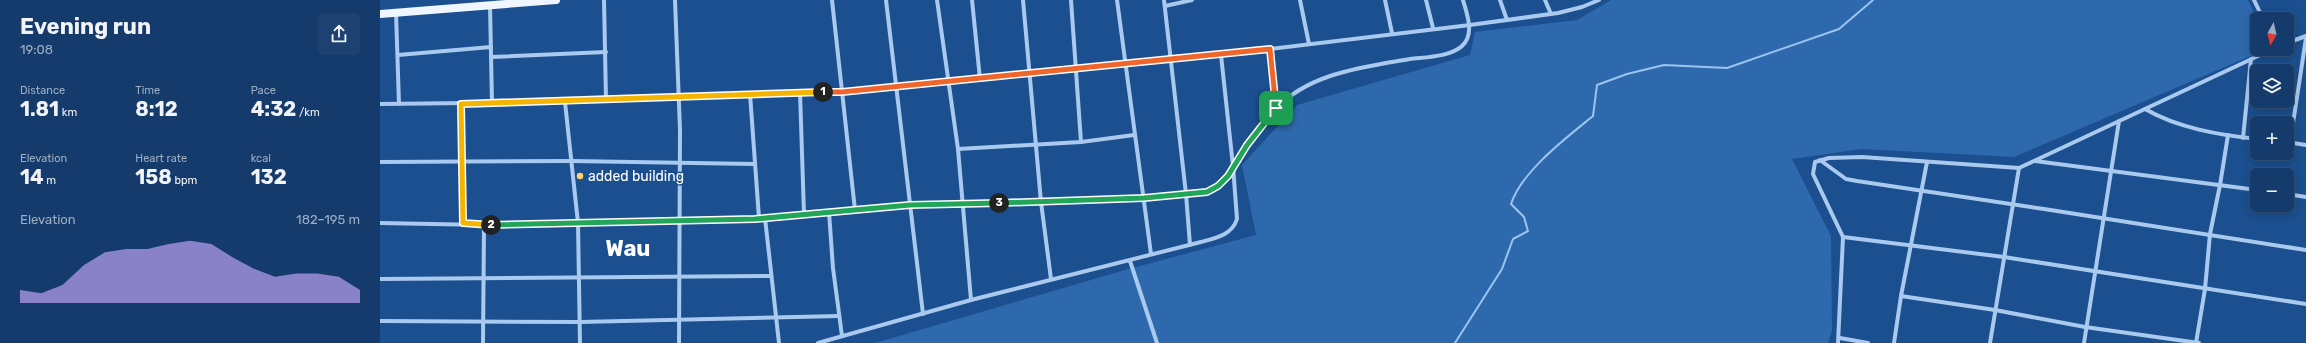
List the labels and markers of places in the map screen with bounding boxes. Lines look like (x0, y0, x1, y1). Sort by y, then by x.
pin: 1 (813, 82, 833, 102)
pin (1259, 91, 1293, 125)
place label: added building (588, 168, 684, 185)
marker: added building (575, 171, 585, 181)
pin: 3 (989, 193, 1009, 213)
pin: 2 (481, 215, 501, 235)

